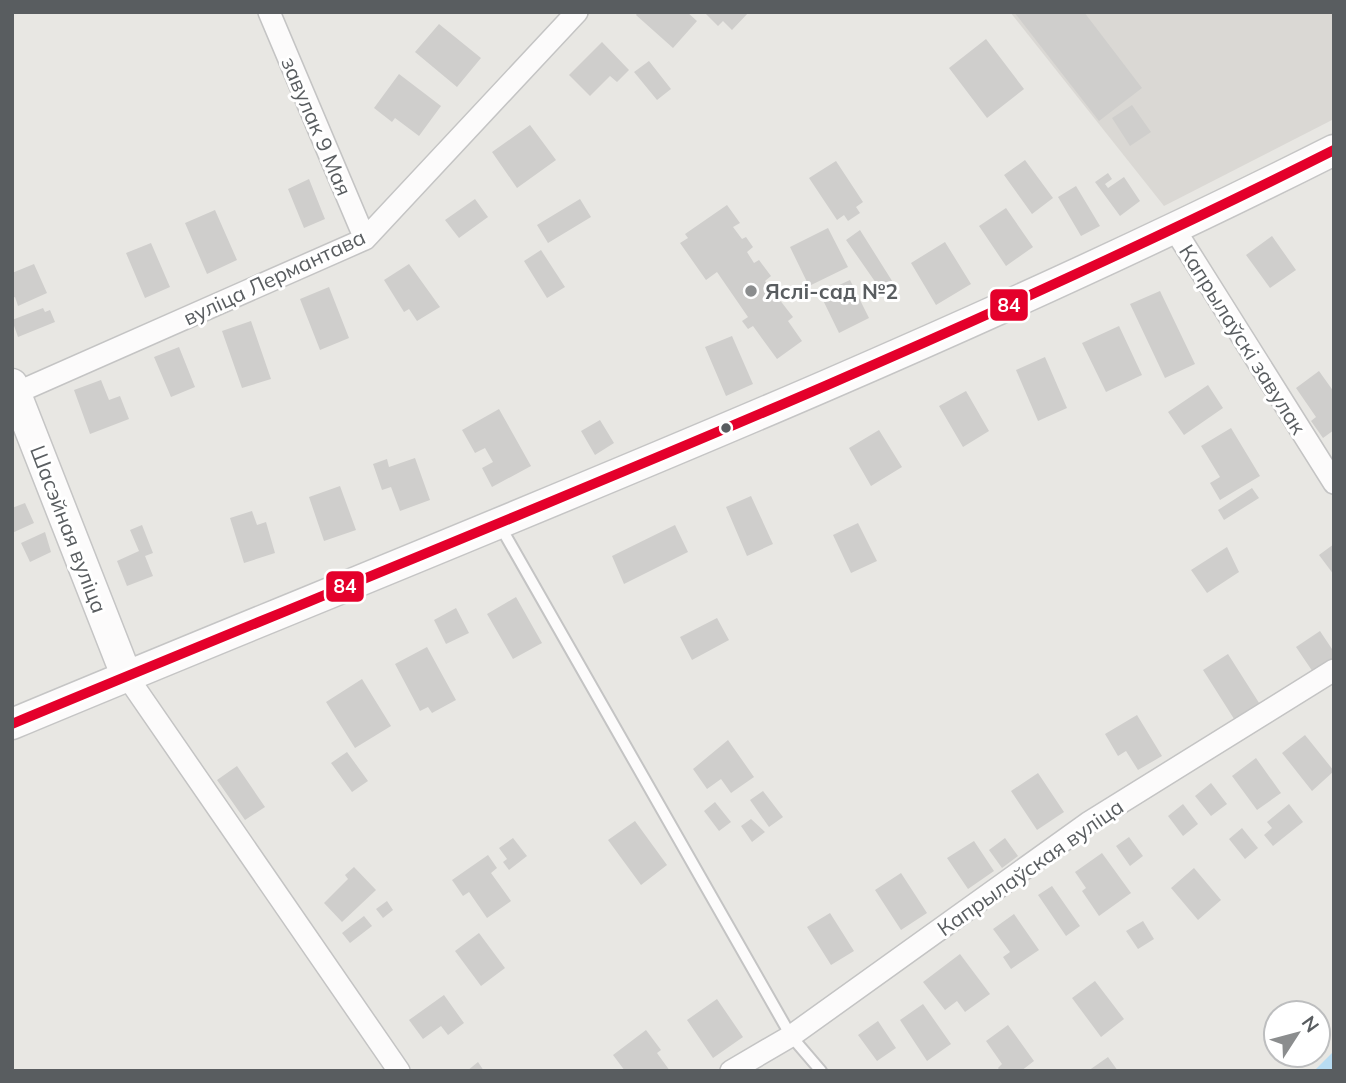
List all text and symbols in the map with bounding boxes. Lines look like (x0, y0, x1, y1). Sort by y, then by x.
street label: завулак 9 Мая (276, 53, 358, 199)
street label: вуліца Лермантава (179, 223, 369, 331)
street label: Капрылаўскі завулак (1174, 239, 1312, 439)
place label: Яслі-сад №2 (765, 278, 898, 304)
marker: Яслі-сад №2 (743, 283, 759, 299)
line badge: 84 (989, 288, 1029, 322)
text: 84 (998, 293, 1021, 317)
unlabelled marker (719, 421, 733, 435)
street label: Шасэйная вуліца (25, 441, 113, 617)
line badge: 84 (325, 570, 365, 603)
text: 84 (334, 574, 357, 598)
street label: Капрылаўская вуліца (932, 793, 1128, 941)
north arrow (1262, 999, 1332, 1069)
text: N (1297, 1011, 1325, 1037)

